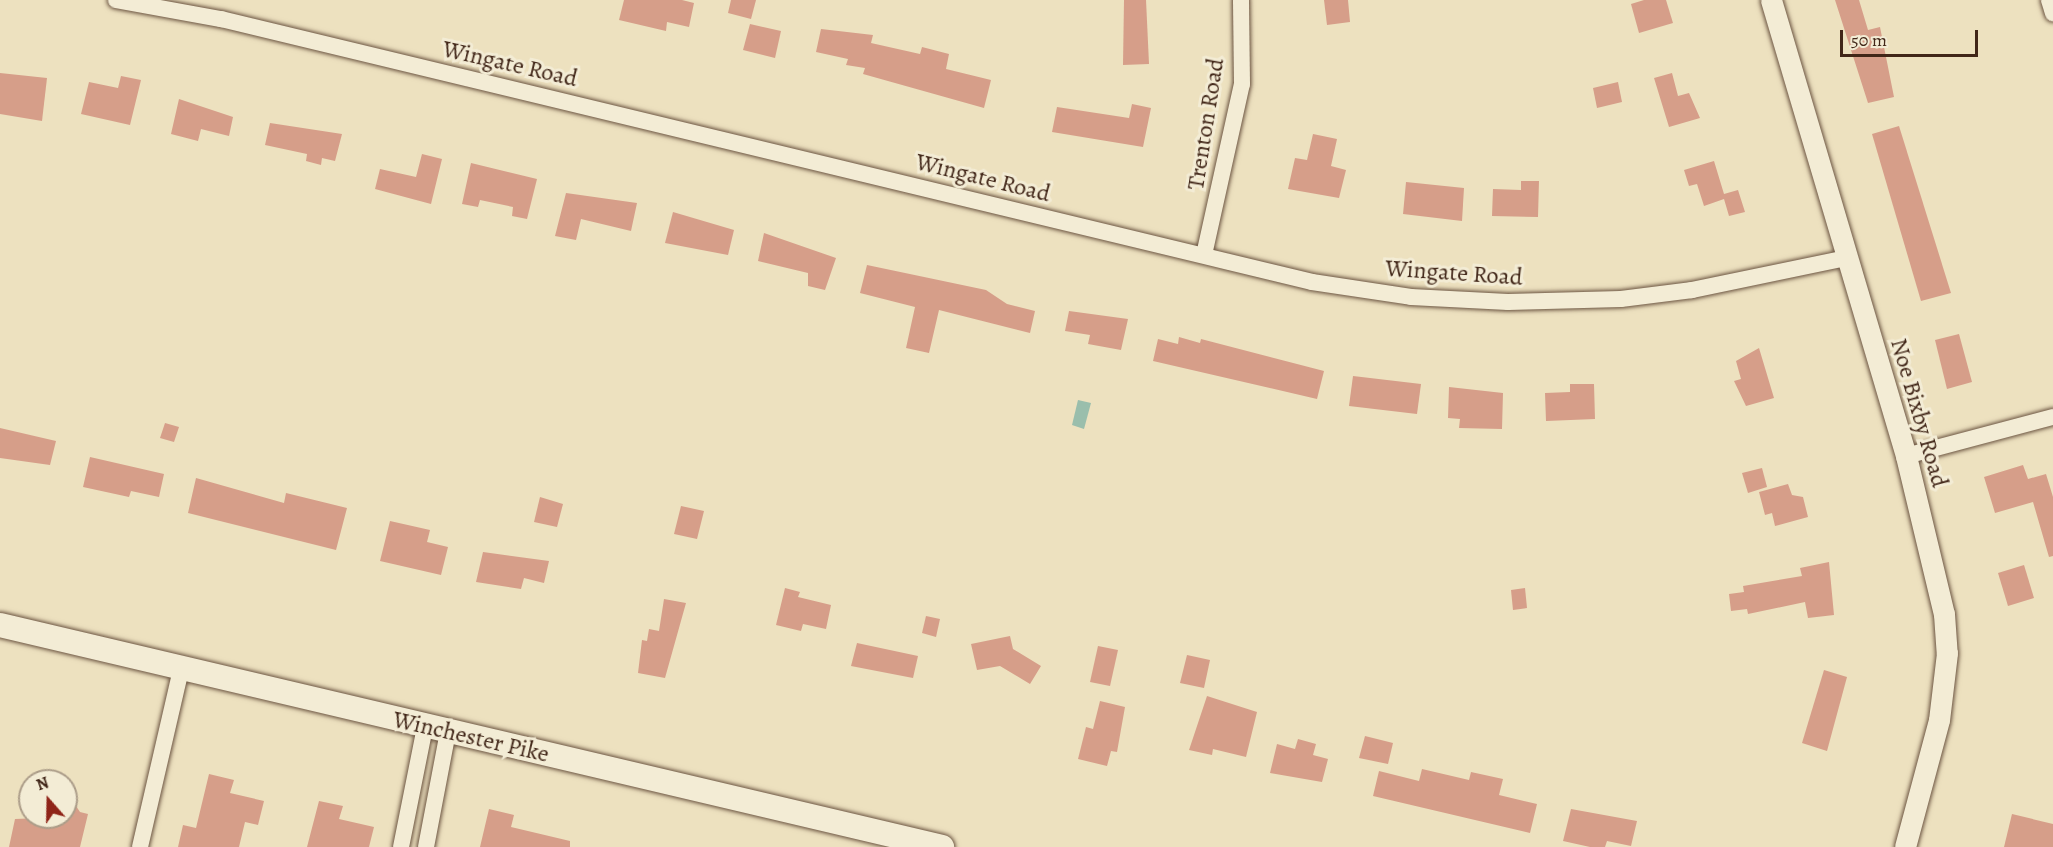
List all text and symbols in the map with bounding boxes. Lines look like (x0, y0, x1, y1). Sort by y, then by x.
scale bar (1843, 18, 1981, 56)
text: 50 m (1851, 28, 1887, 52)
street label: Wingate Road (440, 34, 580, 94)
street label: Trenton Road (1181, 56, 1231, 192)
street label: Wingate Road (913, 147, 1053, 209)
street label: Wingate Road (1384, 254, 1524, 292)
street label: Noe Bixby Road (1884, 335, 1954, 491)
street label: Winchester Pike (390, 705, 552, 769)
north arrow (18, 769, 78, 829)
text: N (33, 772, 52, 796)

